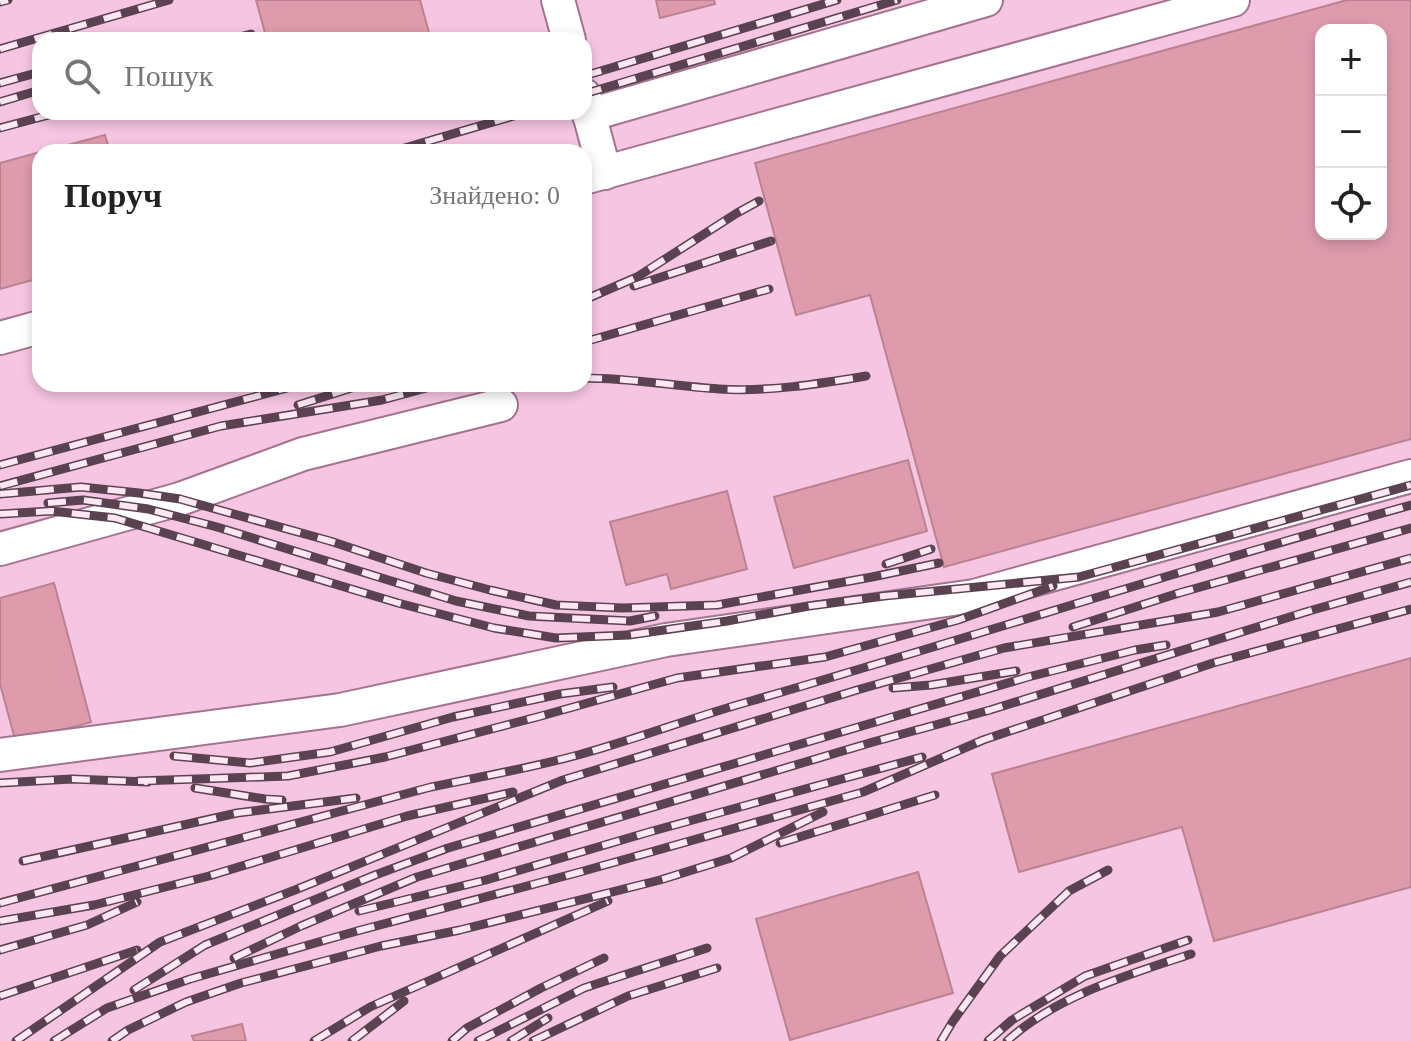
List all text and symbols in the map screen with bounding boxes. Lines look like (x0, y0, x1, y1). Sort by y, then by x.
map controls (1315, 24, 1387, 240)
button: + (1315, 24, 1387, 96)
search box (32, 32, 592, 120)
icon: search (60, 54, 104, 98)
text: Пошук (124, 59, 213, 92)
button: − (1315, 96, 1387, 168)
button: locate (1315, 168, 1387, 240)
text: Поруч (64, 177, 162, 214)
text: Знайдено: 0 (429, 181, 560, 210)

